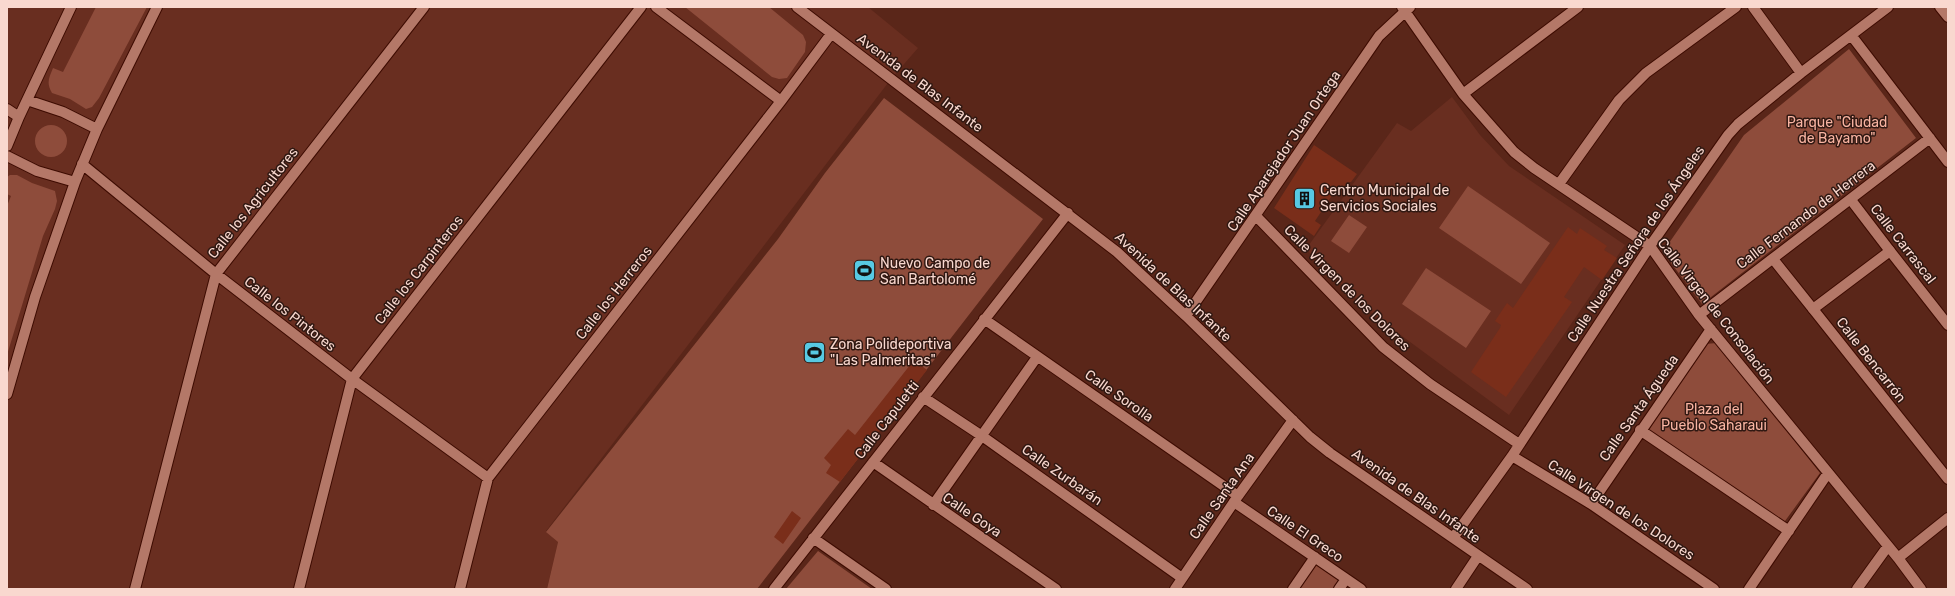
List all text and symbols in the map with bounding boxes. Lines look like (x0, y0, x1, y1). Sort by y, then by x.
street label: Avenida de Blas Infante (854, 30, 986, 136)
street label: Calle Aparejador Juan Ortega (1224, 67, 1344, 235)
park label: Parque "Ciudad de Bayamo" (1787, 114, 1887, 147)
street label: Calle Nuestra Señora de los Ángeles (1563, 142, 1708, 345)
street label: Calle los Agricultores (204, 144, 302, 262)
street label: Calle Fernando de Herrera (1733, 157, 1879, 273)
place label: Centro Municipal de Servicios Sociales (1320, 182, 1449, 215)
building icon: Centro Municipal de Servicios Sociales (1292, 185, 1318, 211)
street label: Calle Carrascal (1867, 201, 1939, 287)
street label: Calle los Carpinteros (371, 212, 467, 328)
street label: Calle Virgen de los Dolores (1280, 221, 1414, 355)
street label: Avenida de Blas Infante (1111, 229, 1235, 346)
street label: Calle Virgen de Consolación (1654, 235, 1778, 387)
street label: Calle los Herreros (572, 243, 656, 343)
place label: Nuevo Campo de San Bartolomé (880, 255, 990, 288)
sports icon: Nuevo Campo de San Bartolomé (852, 258, 878, 284)
street label: Calle los Pintores (241, 273, 339, 355)
street label: Calle Bencarrón (1833, 314, 1909, 406)
place label: Zona Polideportiva "Las Palmeritas" (830, 336, 952, 369)
sports icon: Zona Polideportiva "Las Palmeritas" (802, 339, 828, 365)
street label: Calle Santa Águeda (1595, 351, 1682, 465)
street label: Calle Sorolla (1082, 366, 1156, 426)
street label: Calle Capuletti (851, 378, 923, 462)
park label: Plaza del Pueblo Saharaui (1661, 401, 1767, 434)
street label: Calle Zurbarán (1018, 441, 1106, 509)
street label: Avenida de Blas Infante (1348, 445, 1484, 547)
street label: Calle Santa Ana (1186, 449, 1258, 543)
street label: Calle Virgen de los Dolores (1544, 456, 1698, 564)
street label: Calle Goya (939, 489, 1005, 541)
street label: Calle El Greco (1263, 502, 1347, 566)

